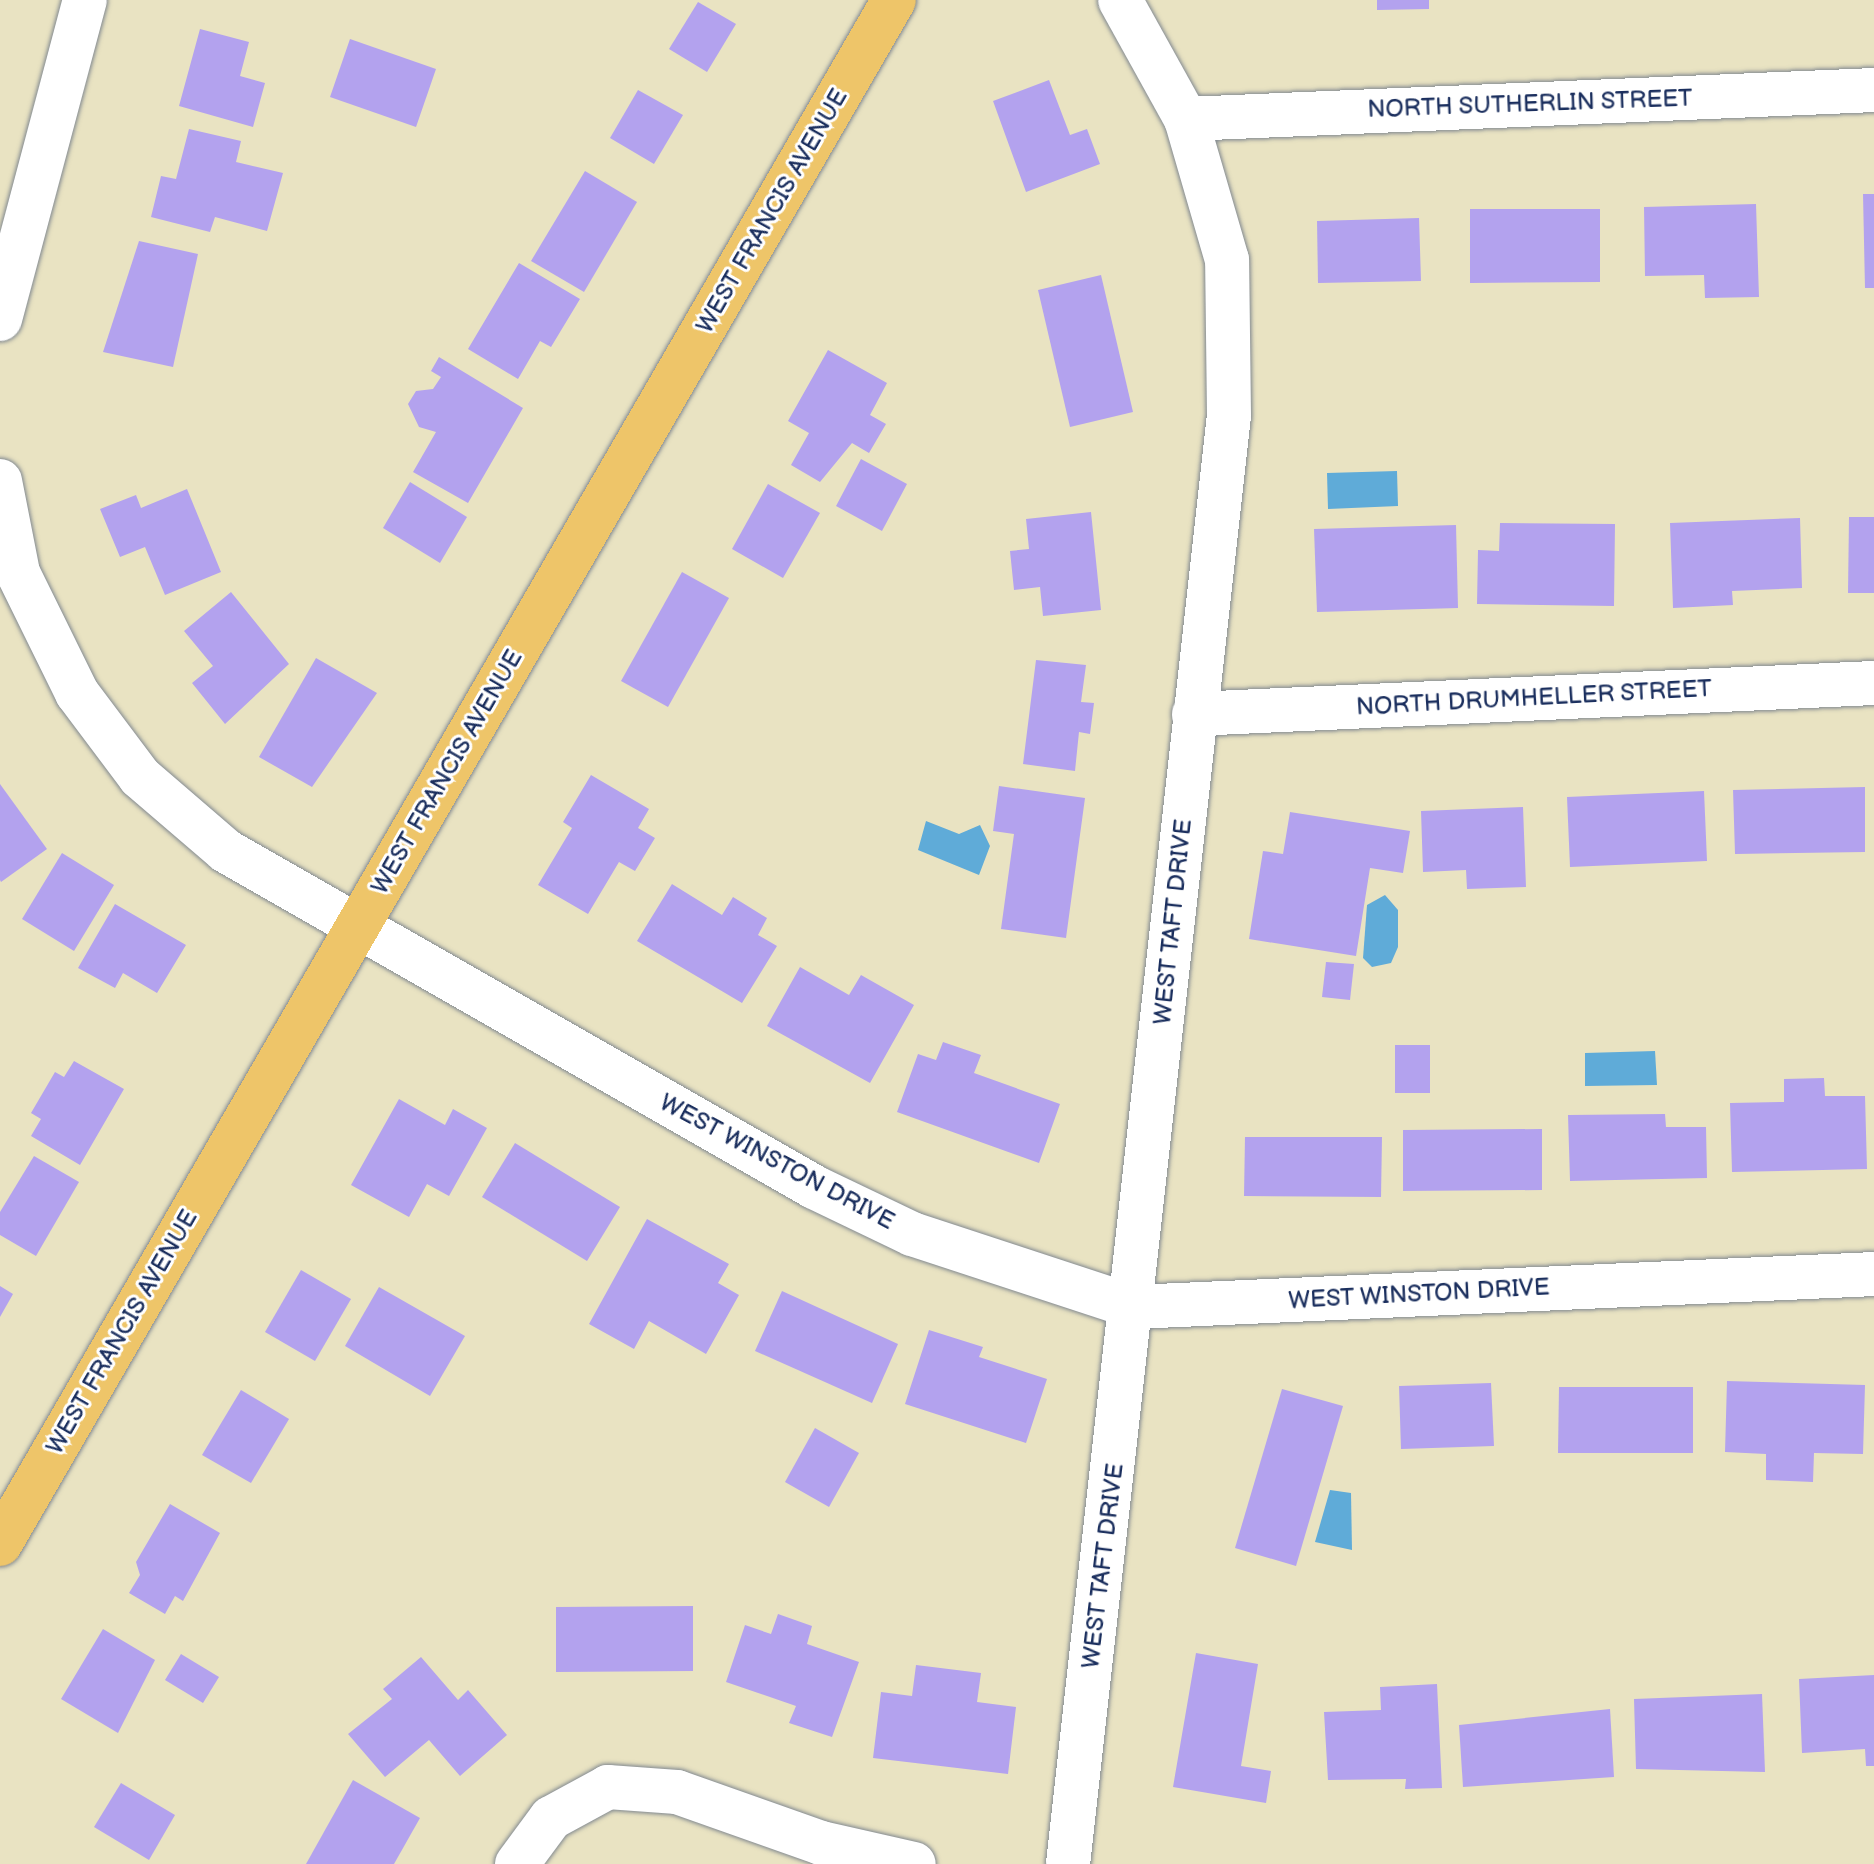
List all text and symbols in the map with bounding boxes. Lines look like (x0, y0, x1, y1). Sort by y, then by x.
street label: WEST FRANCIS AVENUE (690, 84, 854, 338)
street label: NORTH SUTHERLIN STREET (1367, 84, 1693, 124)
street label: WEST FRANCIS AVENUE (365, 645, 529, 899)
street label: NORTH DRUMHELLER STREET (1355, 674, 1713, 722)
street label: WEST TAFT DRIVE (1148, 817, 1198, 1027)
street label: WEST WINSTON DRIVE (654, 1088, 900, 1236)
street label: WEST FRANCIS AVENUE (40, 1205, 204, 1459)
street label: WEST WINSTON DRIVE (1287, 1273, 1551, 1315)
street label: WEST TAFT DRIVE (1076, 1461, 1130, 1671)

